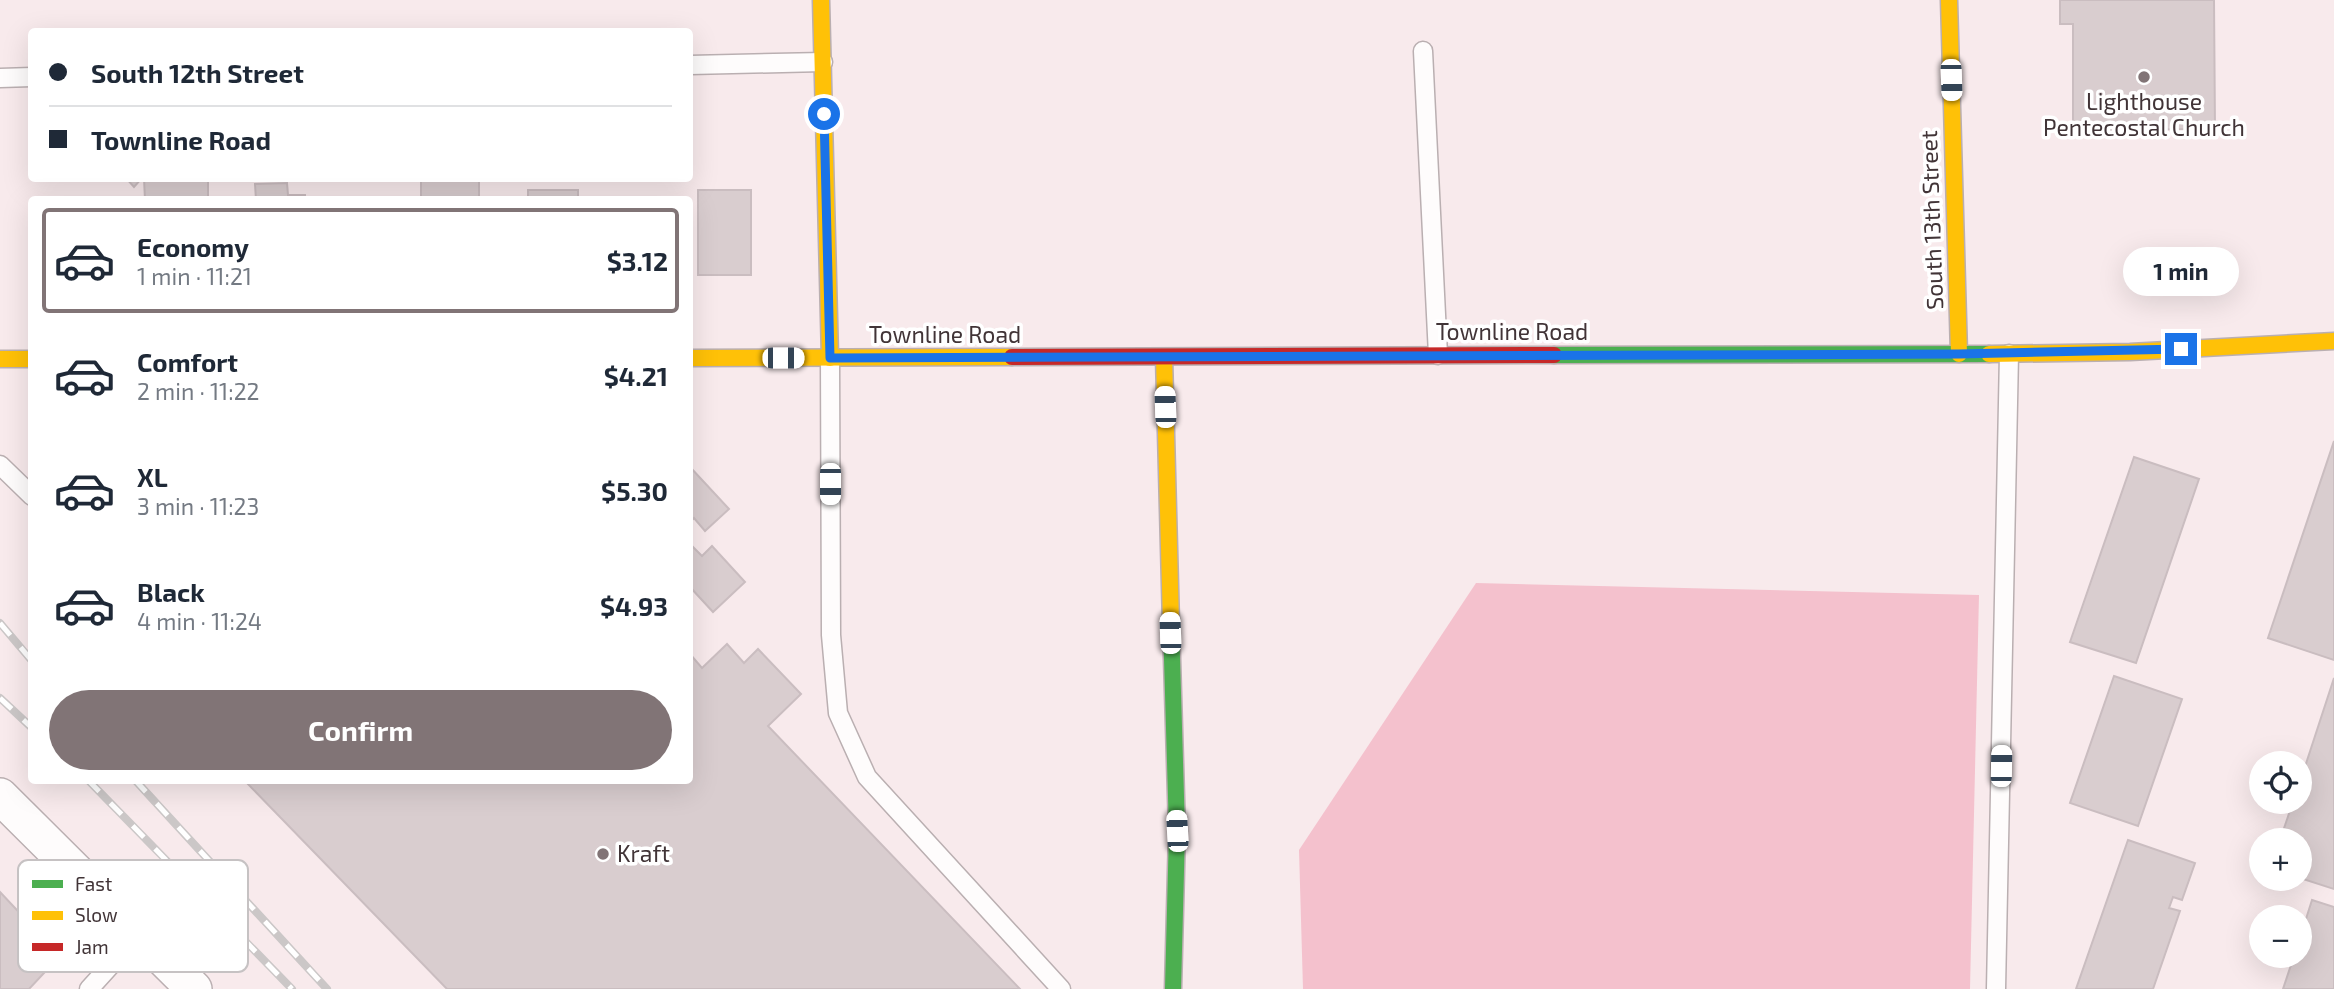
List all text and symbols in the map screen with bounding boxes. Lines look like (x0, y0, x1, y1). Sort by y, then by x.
text: South 12th Street (91, 57, 304, 88)
car (1940, 59, 1963, 101)
marker: Lighthouse Pentecostal Church (2136, 69, 2152, 85)
place label: Lighthouse Pentecostal Church (2043, 87, 2245, 141)
route start (808, 98, 840, 130)
text: Townline Road (91, 124, 271, 155)
street label: South 13th Street (1914, 130, 1948, 310)
icon: car (53, 229, 116, 292)
text: Economy (137, 231, 249, 262)
text: $3.12 (607, 245, 668, 276)
callout: 1 min (2123, 247, 2239, 296)
text: 1 min (2153, 257, 2209, 285)
text: 1 min · 11:21 (137, 262, 252, 290)
street label: Townline Road (1436, 317, 1588, 345)
street label: Townline Road (869, 320, 1021, 348)
route end (2165, 333, 2197, 365)
icon: car (53, 344, 116, 407)
text: Comfort (137, 346, 238, 377)
car (763, 348, 805, 369)
text: $4.21 (604, 360, 668, 391)
text: 2 min · 11:22 (137, 377, 260, 405)
car (1154, 386, 1177, 428)
icon: car (53, 459, 116, 522)
text: XL (137, 461, 168, 492)
car (820, 463, 841, 505)
text: $5.30 (601, 475, 668, 506)
text: 3 min · 11:23 (137, 492, 259, 520)
icon: car (53, 574, 116, 637)
text: Black (137, 576, 205, 607)
text: $4.93 (600, 590, 668, 621)
text: 4 min · 11:24 (137, 607, 262, 635)
car (1159, 612, 1182, 654)
button: Confirm (49, 690, 672, 770)
car (1991, 745, 2012, 787)
map controls (2249, 751, 2312, 968)
button: locate (2249, 751, 2312, 814)
car (1166, 809, 1189, 853)
button: + (2249, 828, 2312, 891)
place label: Kraft (617, 839, 670, 867)
marker: Kraft (595, 846, 611, 862)
legend (18, 860, 248, 972)
text: Fast (75, 872, 112, 895)
text: Slow (75, 903, 118, 926)
button: − (2249, 905, 2312, 968)
text: Jam (75, 935, 109, 958)

